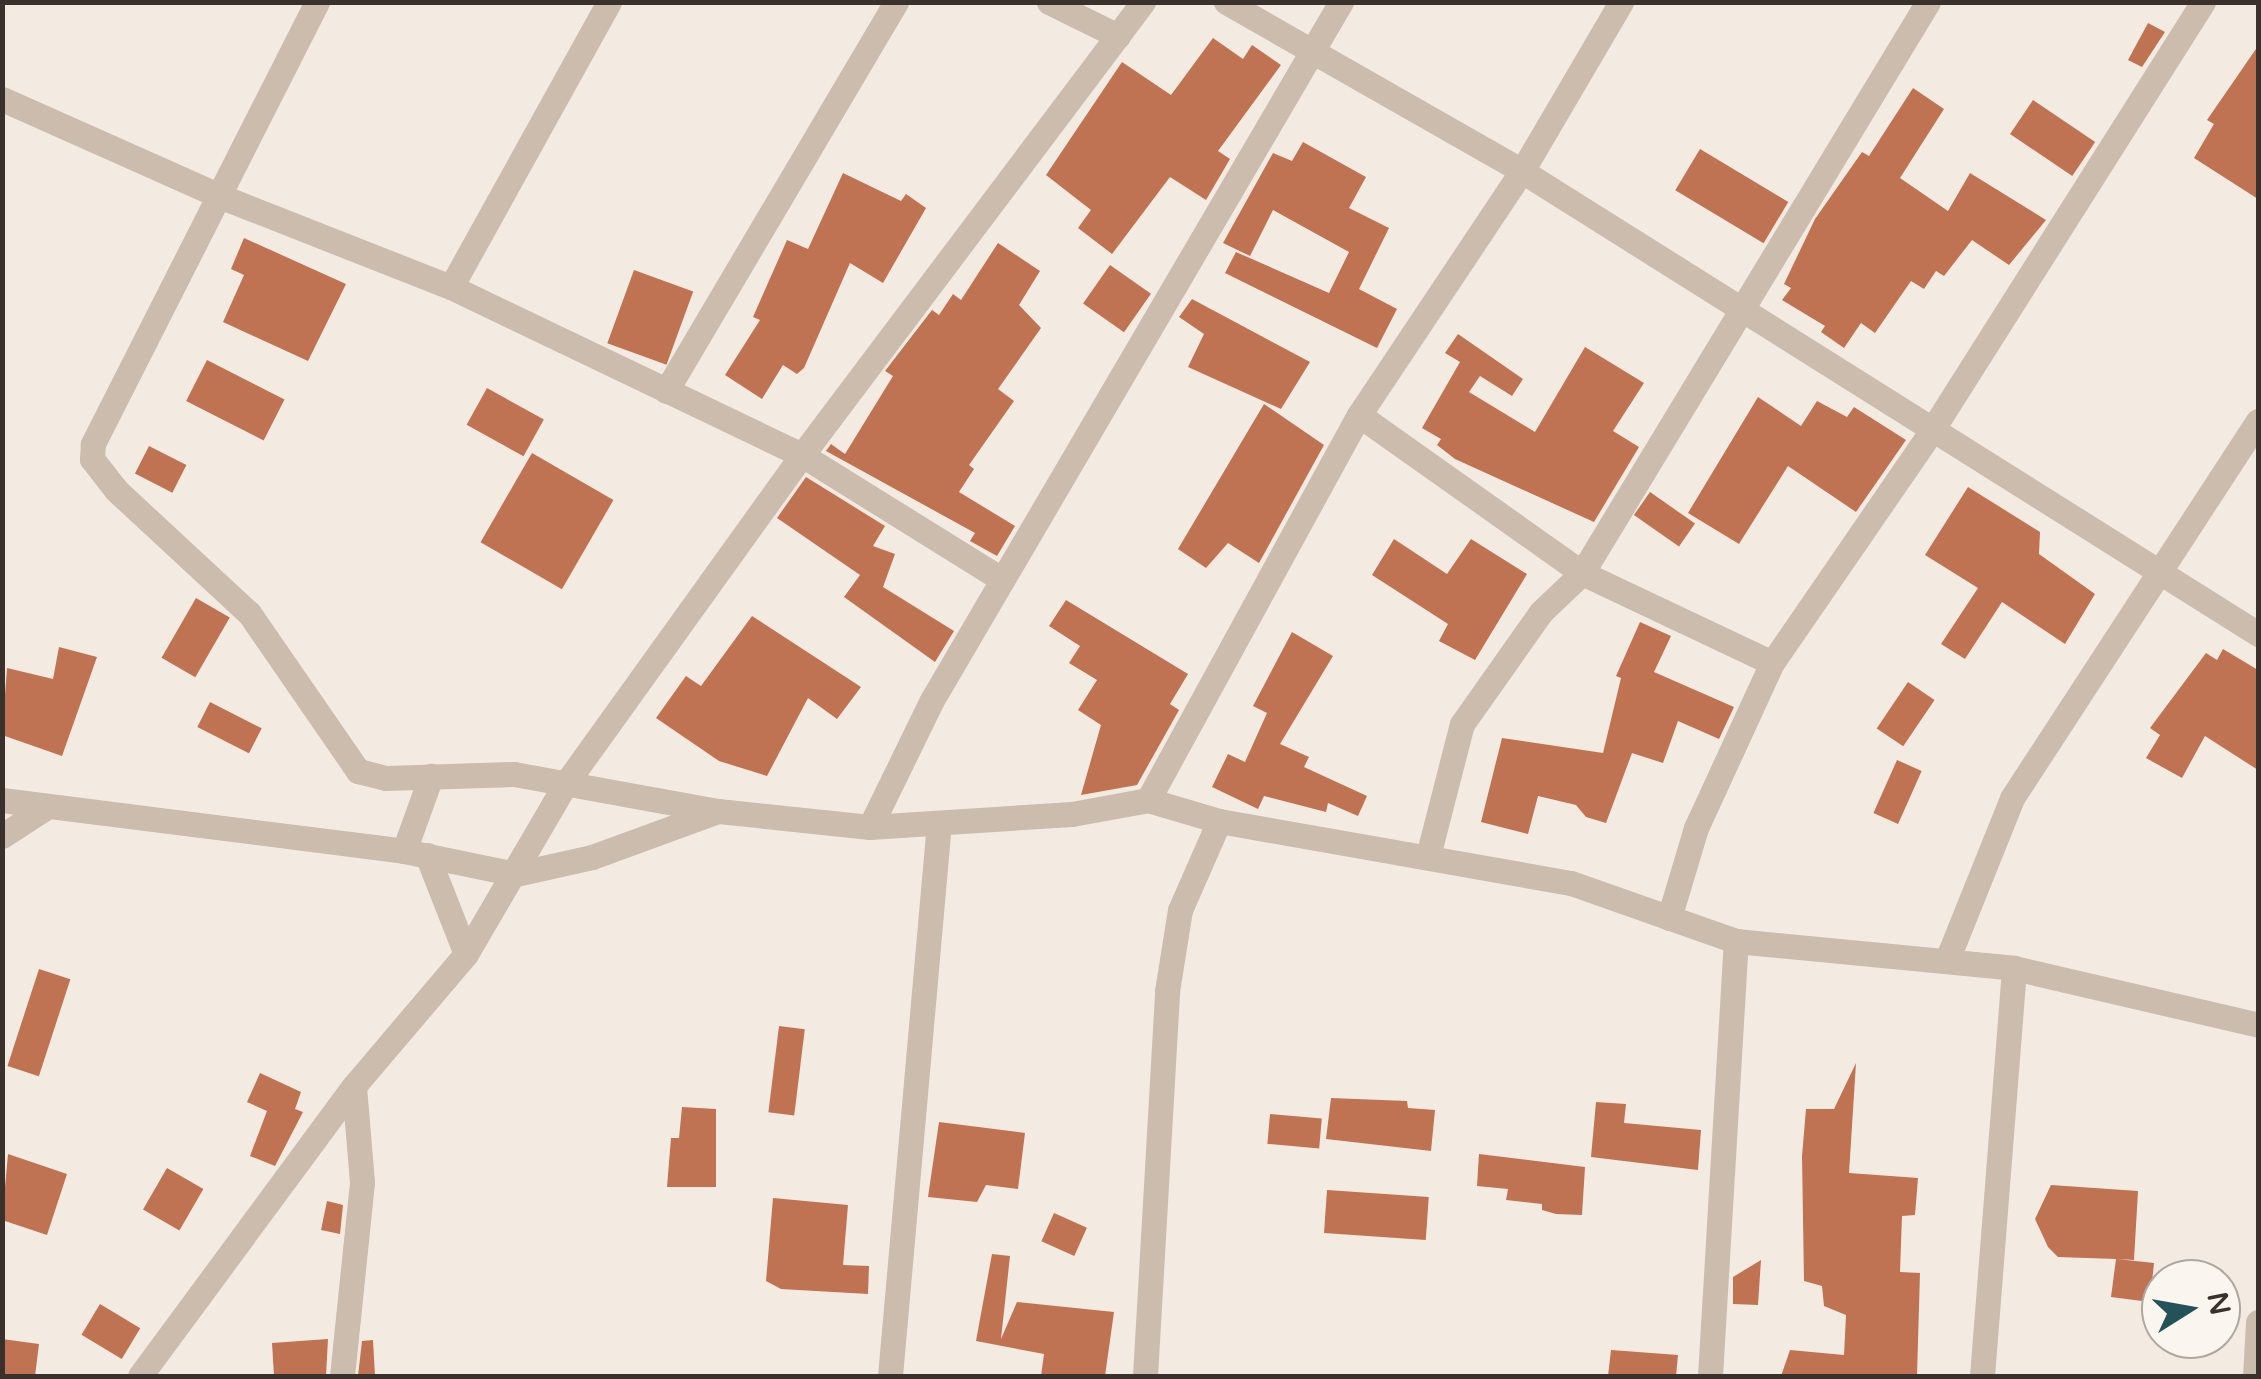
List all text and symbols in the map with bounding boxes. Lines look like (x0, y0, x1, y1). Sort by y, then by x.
north arrow (2141, 1259, 2241, 1359)
text: N (2200, 1289, 2237, 1318)

